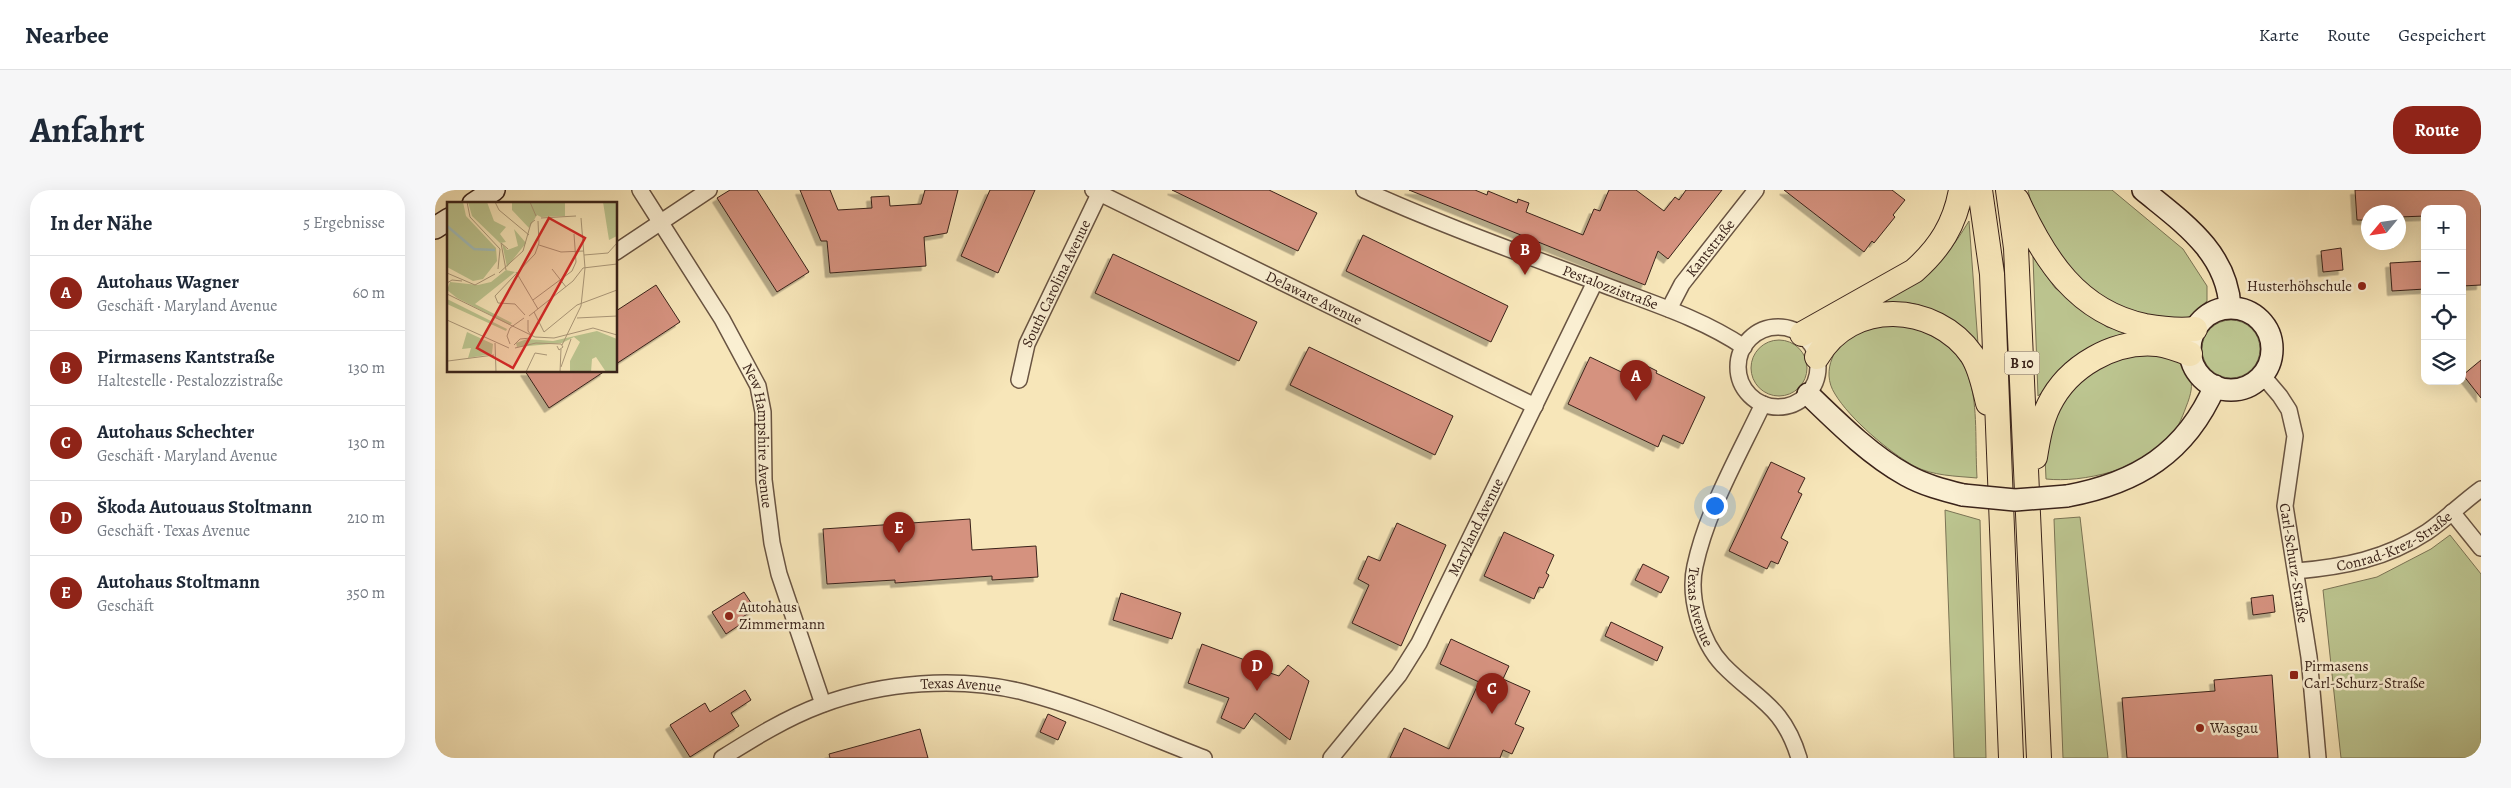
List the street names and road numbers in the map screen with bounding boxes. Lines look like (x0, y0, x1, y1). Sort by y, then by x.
street label: Kantstraße (1681, 215, 1740, 281)
street label: South Carolina Avenue (1017, 216, 1095, 351)
street label: Pestalozzistraße (1560, 260, 1661, 314)
street label: Delaware Avenue (1262, 266, 1366, 330)
road number: B 10 (2005, 352, 2039, 374)
street label: New Hampshire Avenue (738, 360, 778, 510)
street label: Maryland Avenue (1443, 474, 1508, 580)
street label: Carl-Schurz-Straße (2275, 502, 2313, 625)
street label: Conrad-Krez-Straße (2335, 506, 2456, 576)
street label: Texas Avenue (1683, 566, 1718, 651)
street label: Texas Avenue (920, 673, 1003, 697)

